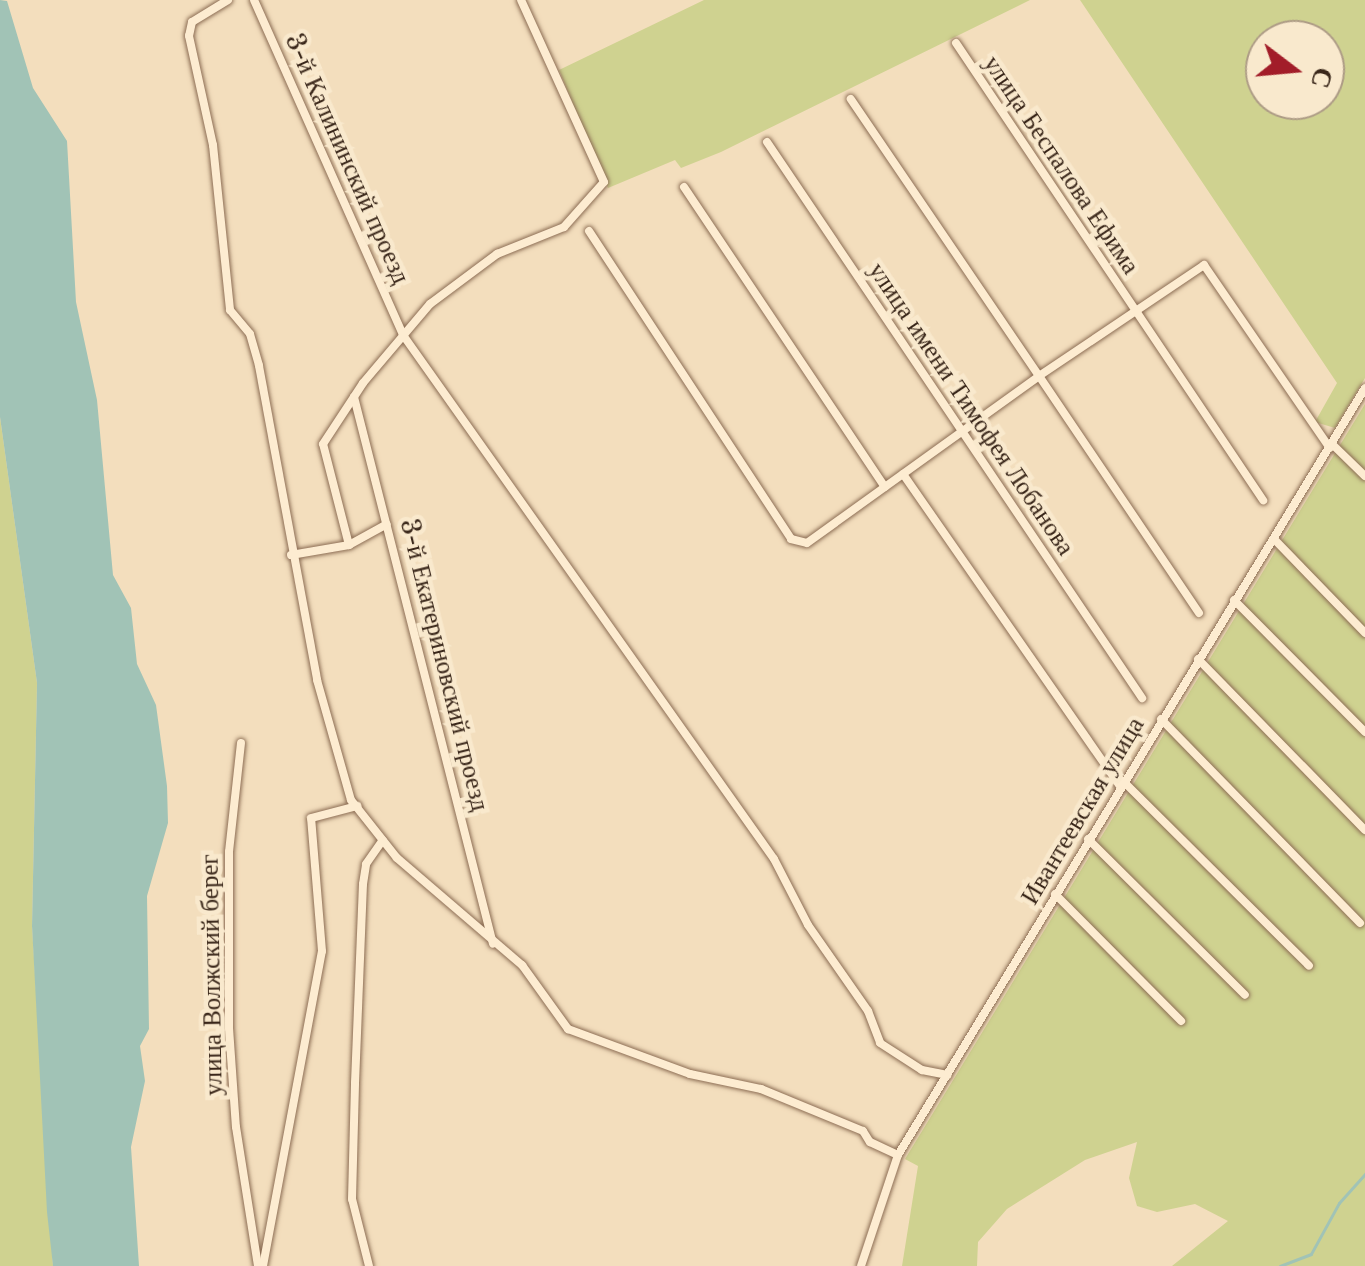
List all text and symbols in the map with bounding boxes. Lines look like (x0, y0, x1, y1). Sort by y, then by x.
north arrow (1245, 20, 1345, 120)
street label: 3-й Калининский проезд (278, 29, 416, 289)
street label: улица Беспалова Ефима (977, 50, 1145, 280)
text: С (1303, 63, 1342, 92)
street label: улица имени Тимофея Лобанова (862, 257, 1080, 561)
street label: 3-й Екатериновский проезд (393, 516, 495, 814)
street label: Ивантеевская улица (1015, 712, 1151, 910)
street label: улица Волжский берег (195, 854, 229, 1096)

